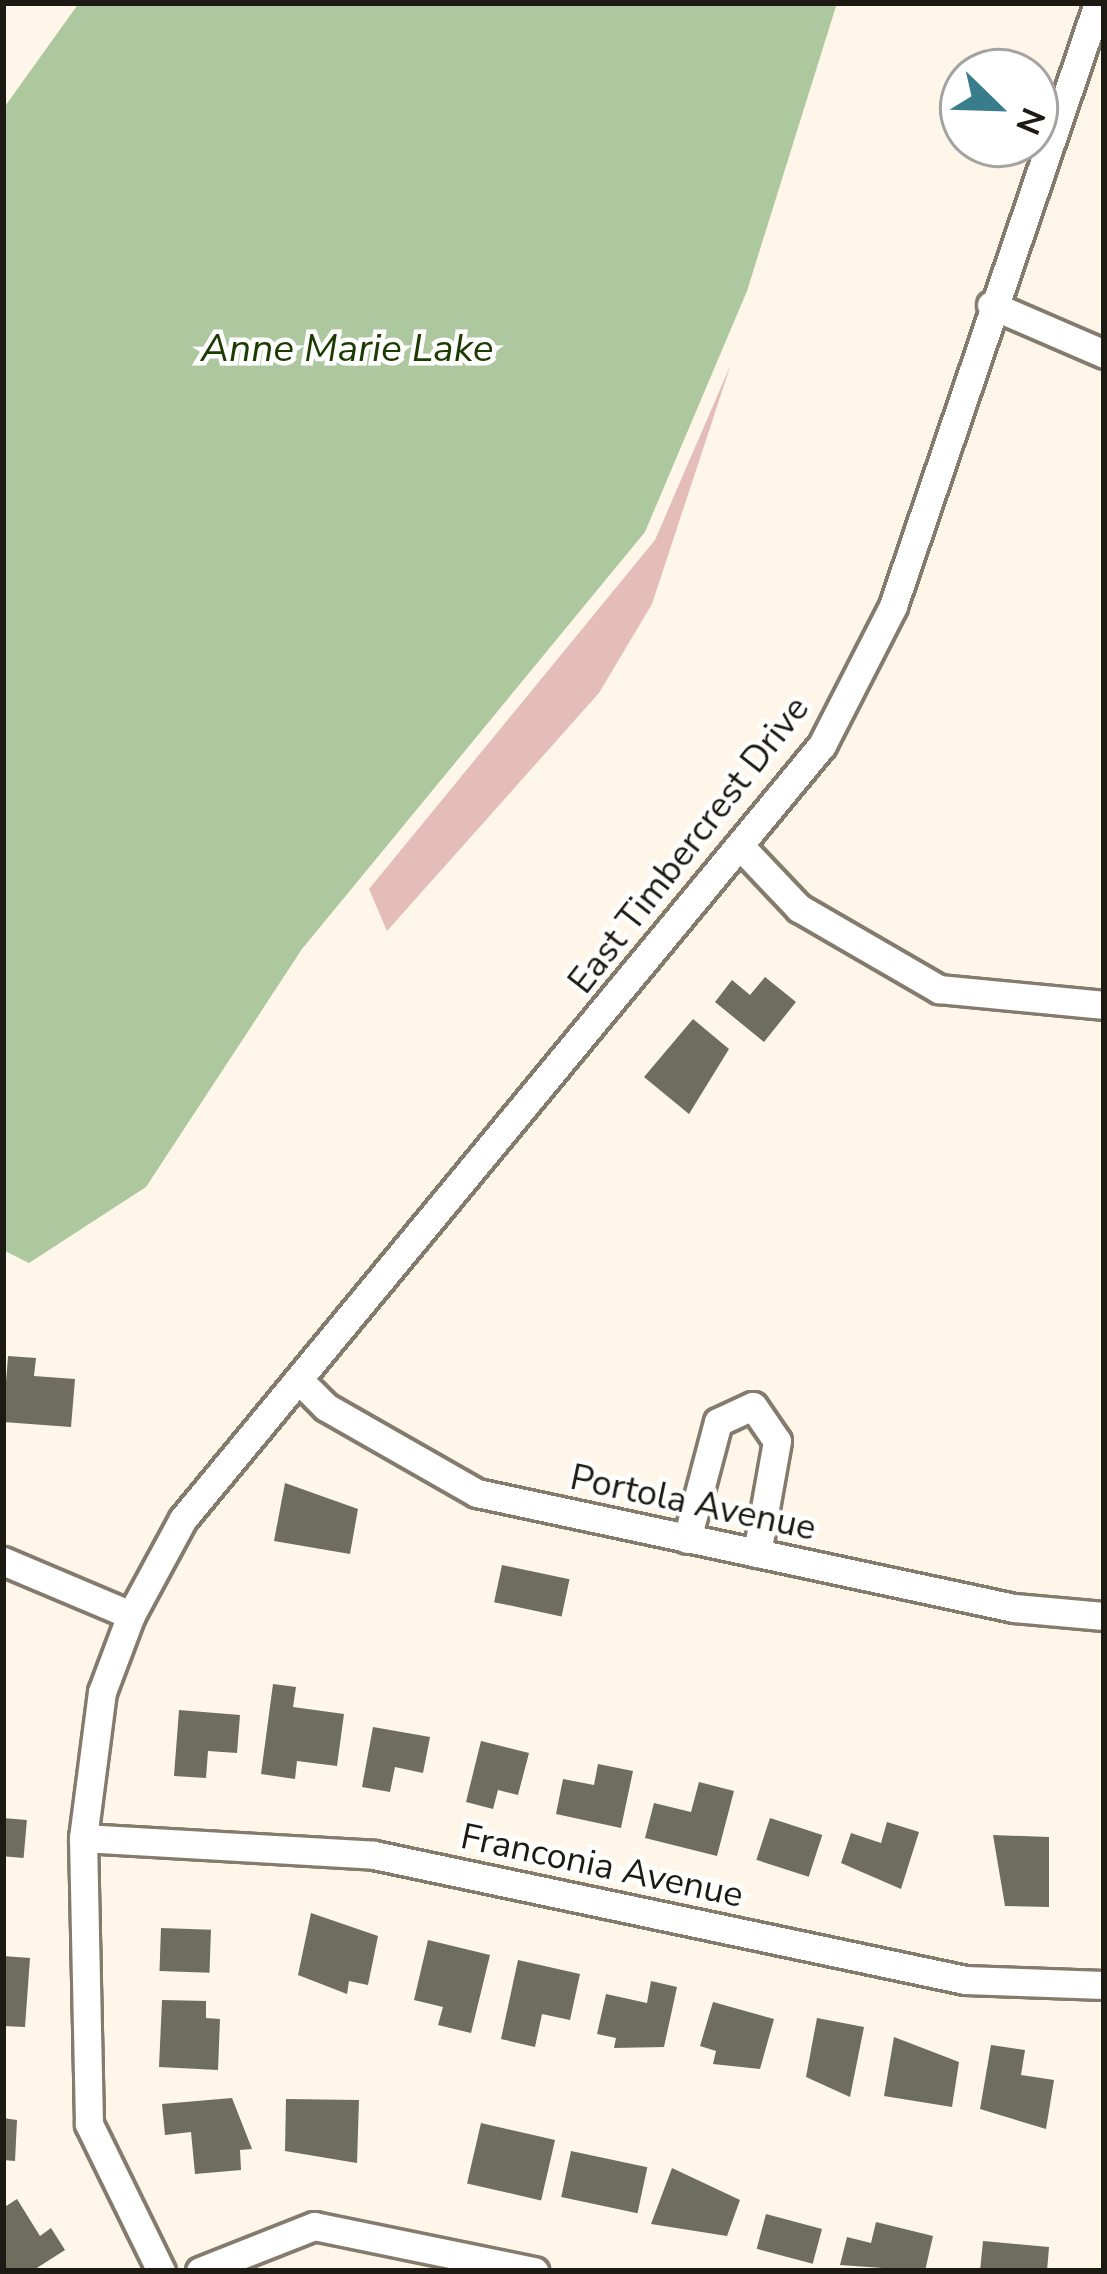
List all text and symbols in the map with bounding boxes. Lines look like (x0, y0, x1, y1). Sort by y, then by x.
north arrow (939, 48, 1059, 168)
text: N (1004, 101, 1055, 141)
water label: Anne Marie Lake (201, 326, 493, 372)
street label: East Timbercrest Drive (560, 688, 818, 1002)
street label: Portola Avenue (566, 1456, 820, 1550)
street label: Franconia Avenue (457, 1815, 747, 1917)

